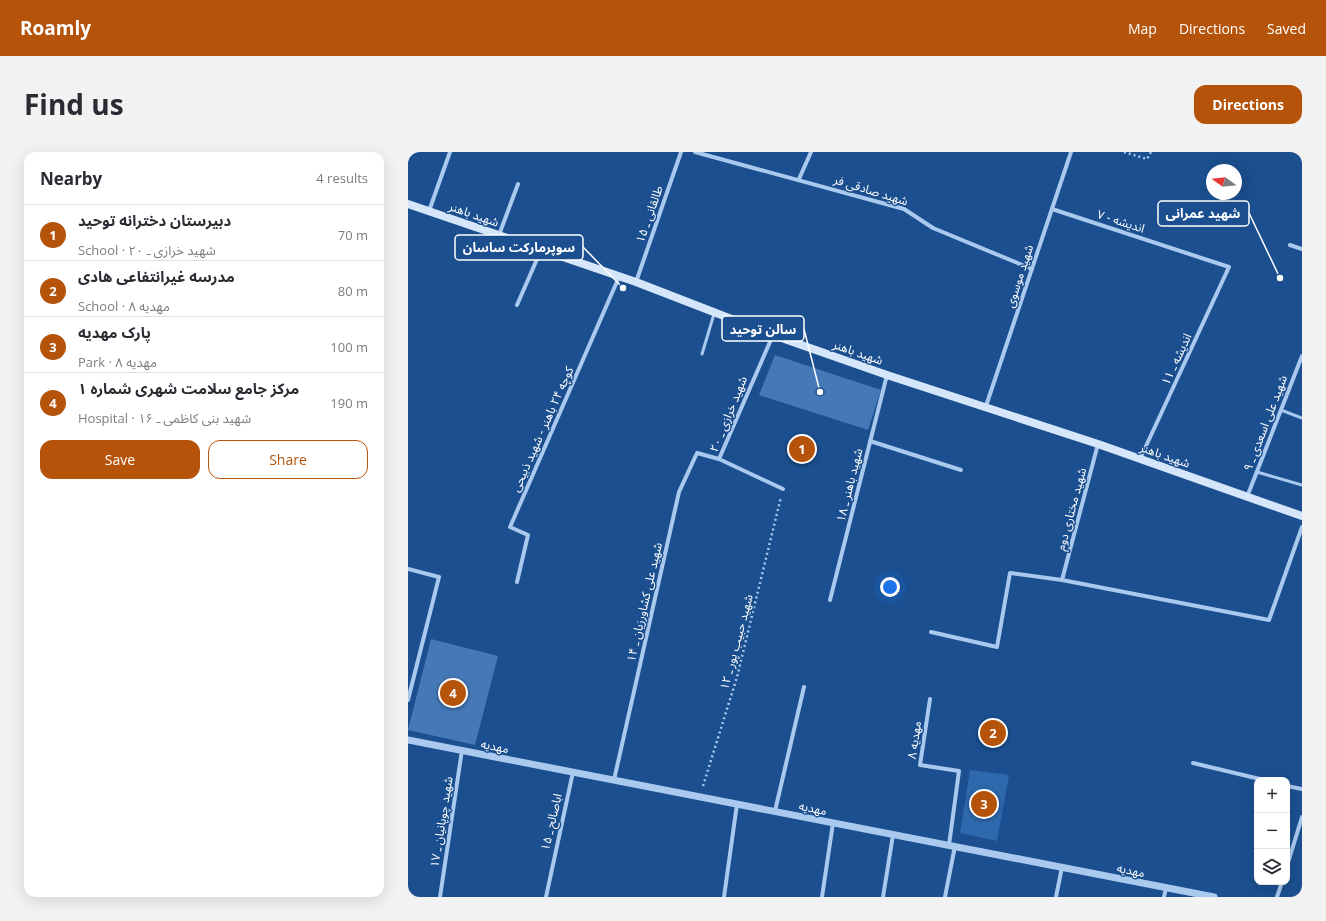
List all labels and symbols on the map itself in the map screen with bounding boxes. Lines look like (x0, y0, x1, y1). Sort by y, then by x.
north arrow (1206, 164, 1242, 200)
street label: شهید صادقی فر (831, 170, 910, 209)
street label: طالقانی ـ ۱۵ (631, 183, 667, 245)
street label: شهید باهنر (446, 197, 501, 230)
callout: شهید عمرانی (1158, 201, 1249, 226)
text: شهید عمرانی (1166, 204, 1240, 222)
street label: اندیشه - ۷ (1095, 205, 1147, 237)
callout: سوپرمارکت ساسان (455, 235, 583, 260)
text: سوپرمارکت ساسان (463, 238, 575, 256)
street label: شهید موسوی (1001, 242, 1037, 310)
callout: سالن توحید (722, 316, 804, 341)
text: سالن توحید (730, 320, 796, 338)
street label: اندیشه ـ ۱۱ (1157, 330, 1195, 388)
street label: شهید باهنر (830, 335, 885, 368)
street label: کوچه ۲۴ باهنر - شهید ذبیحی (507, 363, 578, 494)
street label: شهید خرازی ـ ۲۰ (705, 373, 751, 455)
street label: شهید علی اسعدی ـ ۹ (1239, 373, 1291, 473)
pin: 1 (789, 434, 815, 464)
street label: شهید باهنر (1137, 438, 1192, 471)
street label: شهید باهنر ـ ۱۸ (832, 446, 866, 524)
street label: شهید مختاری دوم (1052, 466, 1091, 552)
street label: شهید علی کشاورزیان ـ ۱۴ (622, 541, 666, 663)
your location (880, 577, 900, 597)
street label: شهید حبیب پور ـ ۱۲ (715, 592, 757, 692)
pin: 4 (440, 678, 466, 708)
pin: 2 (980, 718, 1006, 748)
street label: مهدیه ۸ (903, 720, 925, 760)
street label: مهدیه (480, 735, 510, 757)
street label: شهید چوپانیان ـ ۱۷ (425, 775, 457, 869)
pin: 3 (971, 789, 997, 819)
street label: اباصالح ـ ۱۵ (536, 792, 567, 852)
street label: مهدیه (798, 797, 828, 819)
street label: مهدیه (1116, 859, 1146, 881)

